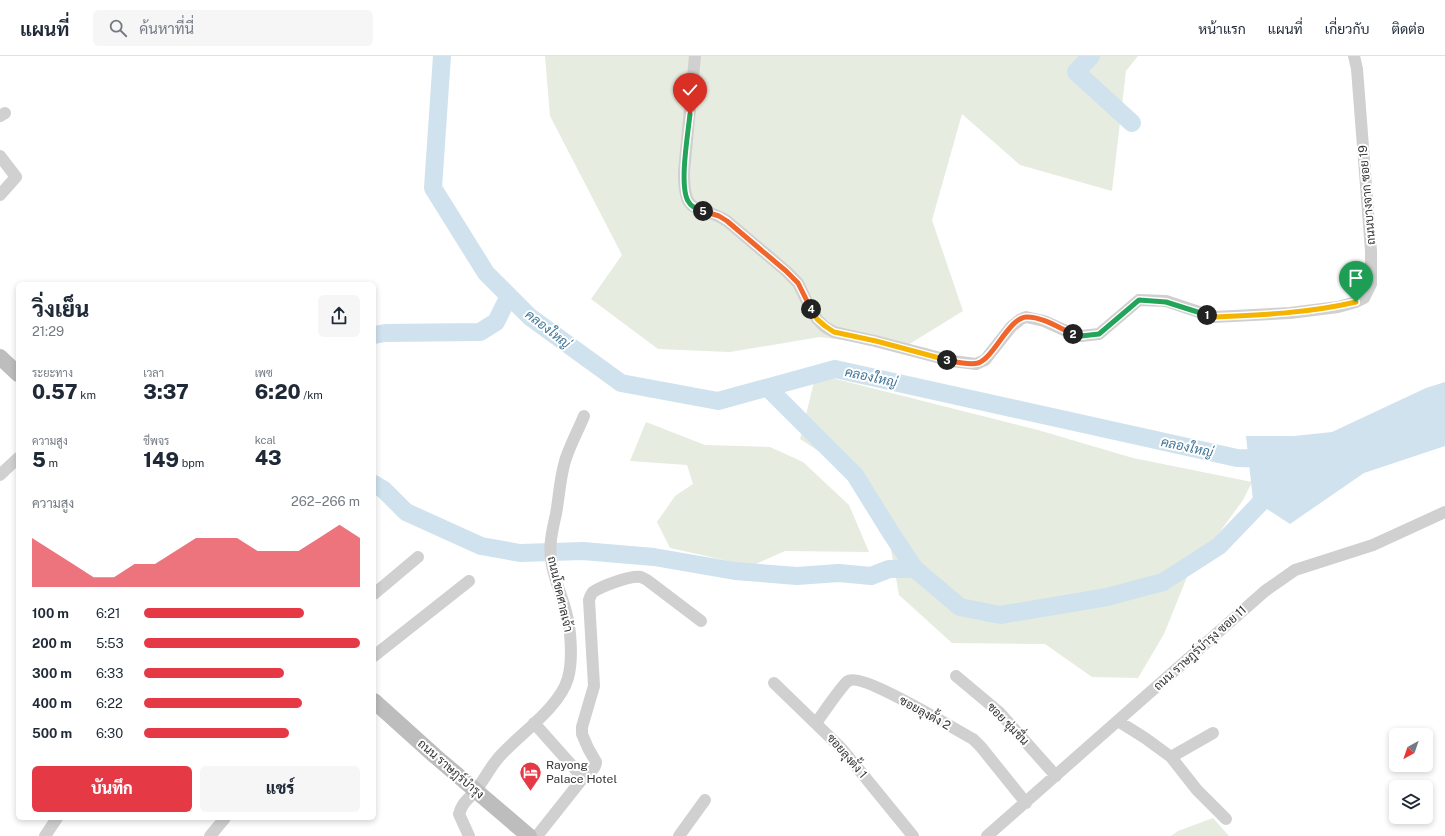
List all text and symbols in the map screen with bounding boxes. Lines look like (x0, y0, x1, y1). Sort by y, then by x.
search box (93, 10, 373, 46)
icon: search (107, 17, 129, 39)
text: แผนที่ (20, 18, 69, 40)
text: ค้นหาที่นี่ (139, 20, 194, 37)
text: หน้าแรก (1198, 21, 1246, 37)
text: แผนที่ (1268, 21, 1303, 37)
text: เกี่ยวกับ (1325, 21, 1369, 37)
text: ติดต่อ (1391, 21, 1425, 37)
pin (673, 73, 707, 114)
icon: check (679, 79, 701, 101)
street label: ถนนบางจาก ซอย 19 (1356, 144, 1378, 246)
pin: 5 (693, 201, 713, 221)
text: 5 (699, 205, 707, 217)
pin (1339, 261, 1373, 302)
icon: arrive (1345, 267, 1367, 289)
button: share (318, 295, 360, 337)
text: วิ่งเย็น (32, 296, 89, 322)
pin: 4 (801, 299, 821, 319)
text: 4 (807, 303, 815, 315)
pin: 1 (1197, 305, 1217, 325)
water label: คลองใหญ่ (522, 306, 575, 353)
text: 1 (1205, 309, 1209, 321)
text: 21:29 (32, 324, 64, 339)
pin: 2 (1063, 324, 1083, 344)
text: 2 (1070, 328, 1077, 340)
pin: 3 (937, 350, 957, 370)
text: 3 (943, 354, 951, 366)
water label: คลองใหญ่ (843, 363, 900, 391)
text: ระยะทาง (32, 367, 73, 379)
text: เวลา (143, 367, 164, 379)
text: เพซ (255, 367, 273, 379)
text: 0.57 (32, 380, 78, 404)
text: 3:37 (143, 380, 189, 404)
text: 6:20 (255, 380, 301, 404)
text: km (78, 389, 96, 401)
text: /km (301, 389, 323, 401)
water label: คลองใหญ่ (1159, 433, 1216, 461)
text: kcal (255, 434, 276, 446)
text: ความสูง (32, 435, 68, 447)
text: ชีพจร (143, 435, 169, 447)
text: 43 (255, 446, 282, 470)
text: 5 (32, 448, 46, 472)
text: 149 (143, 448, 179, 472)
text: m (46, 457, 58, 469)
text: bpm (179, 457, 204, 469)
text: 262–266 m (291, 494, 360, 509)
text: ความสูง (32, 496, 74, 511)
street label: ถนนโชคศาลเจ้า (544, 554, 577, 633)
street label: ถนน ราษฎร์บำรุง ซอย 11 (1150, 602, 1251, 695)
text: 100 m (32, 606, 69, 621)
text: 6:21 (96, 606, 120, 621)
text: 200 m (32, 636, 72, 651)
text: 5:53 (96, 636, 124, 651)
text: 300 m (32, 666, 72, 681)
text: 6:33 (96, 666, 123, 681)
street label: ซอยลุงตั้ง 2 (896, 690, 955, 735)
text: 400 m (32, 696, 72, 711)
text: 6:22 (96, 696, 123, 711)
street label: ซอย ชุ่มชื่น (983, 697, 1035, 750)
text: 500 m (32, 726, 72, 741)
text: 6:30 (96, 726, 123, 741)
north arrow (1389, 728, 1433, 772)
map controls (1389, 728, 1433, 824)
street label: ซอยลุงตั้ง 1 (822, 729, 873, 782)
street label: ถนน ราษฎร์บำรุง (414, 736, 488, 803)
place label: Rayong Palace Hotel (546, 758, 617, 786)
hotel icon: Rayong Palace Hotel (518, 759, 544, 792)
button: บันทึก (32, 766, 192, 812)
button: แชร์ (200, 766, 360, 812)
button: layers (1389, 780, 1433, 824)

